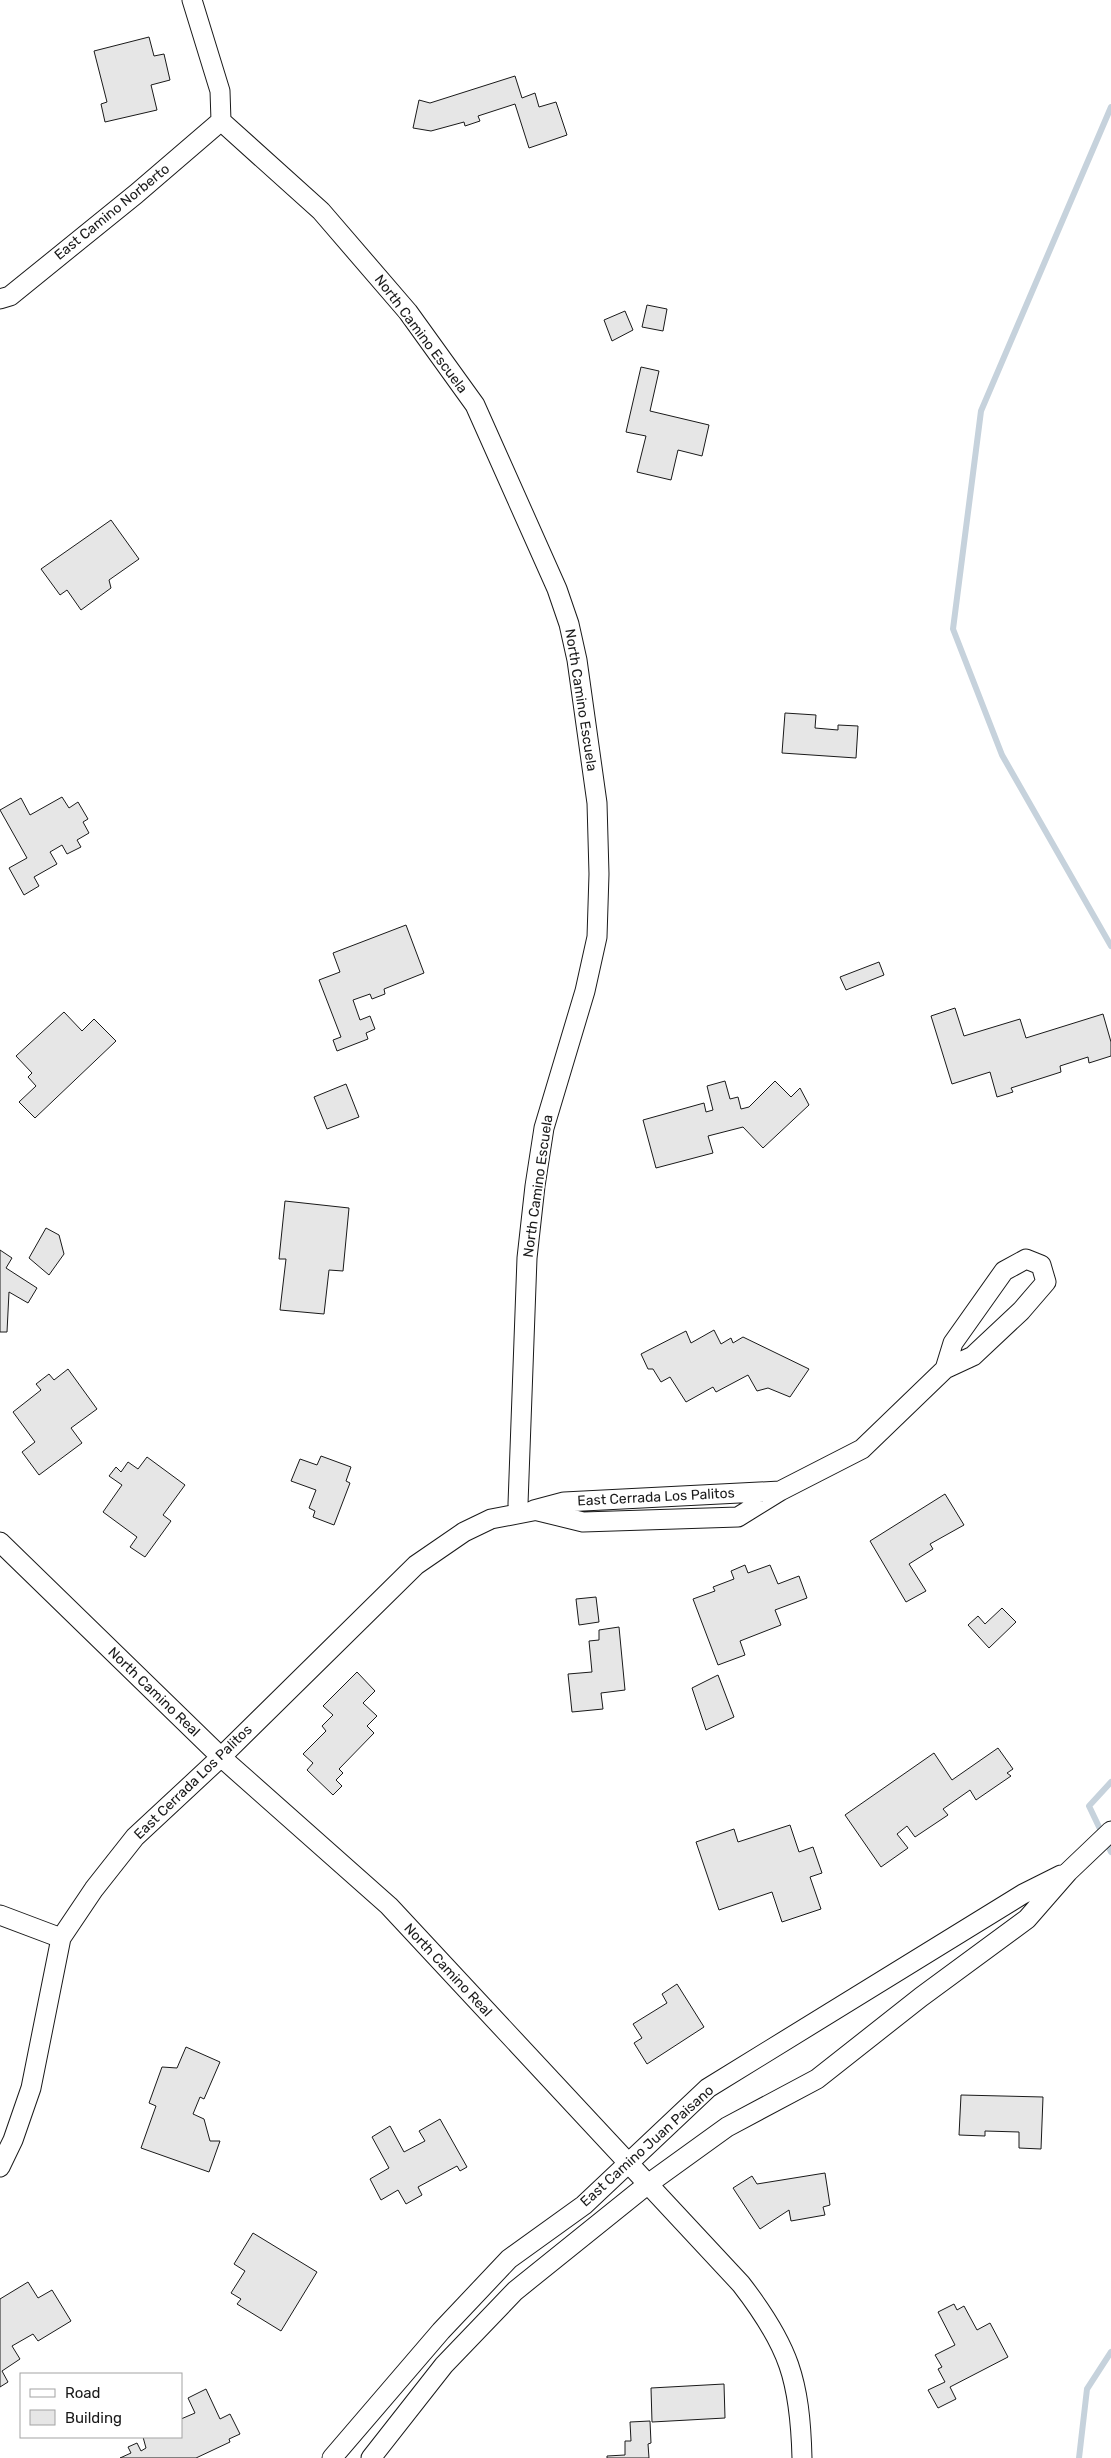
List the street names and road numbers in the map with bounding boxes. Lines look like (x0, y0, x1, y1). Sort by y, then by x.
street label: East Camino Norberto (51, 160, 173, 264)
street label: North Camino Escuela (371, 271, 471, 397)
street label: North Camino Escuela (561, 628, 601, 772)
street label: North Camino Escuela (520, 1113, 556, 1259)
street label: East Cerrada Los Palitos (577, 1484, 735, 1510)
street label: North Camino Real (104, 1644, 204, 1740)
street label: East Cerrada Los Palitos (130, 1721, 256, 1843)
street label: North Camino Real (400, 1920, 496, 2020)
street label: East Camino Juan Paisano (577, 2082, 717, 2210)

